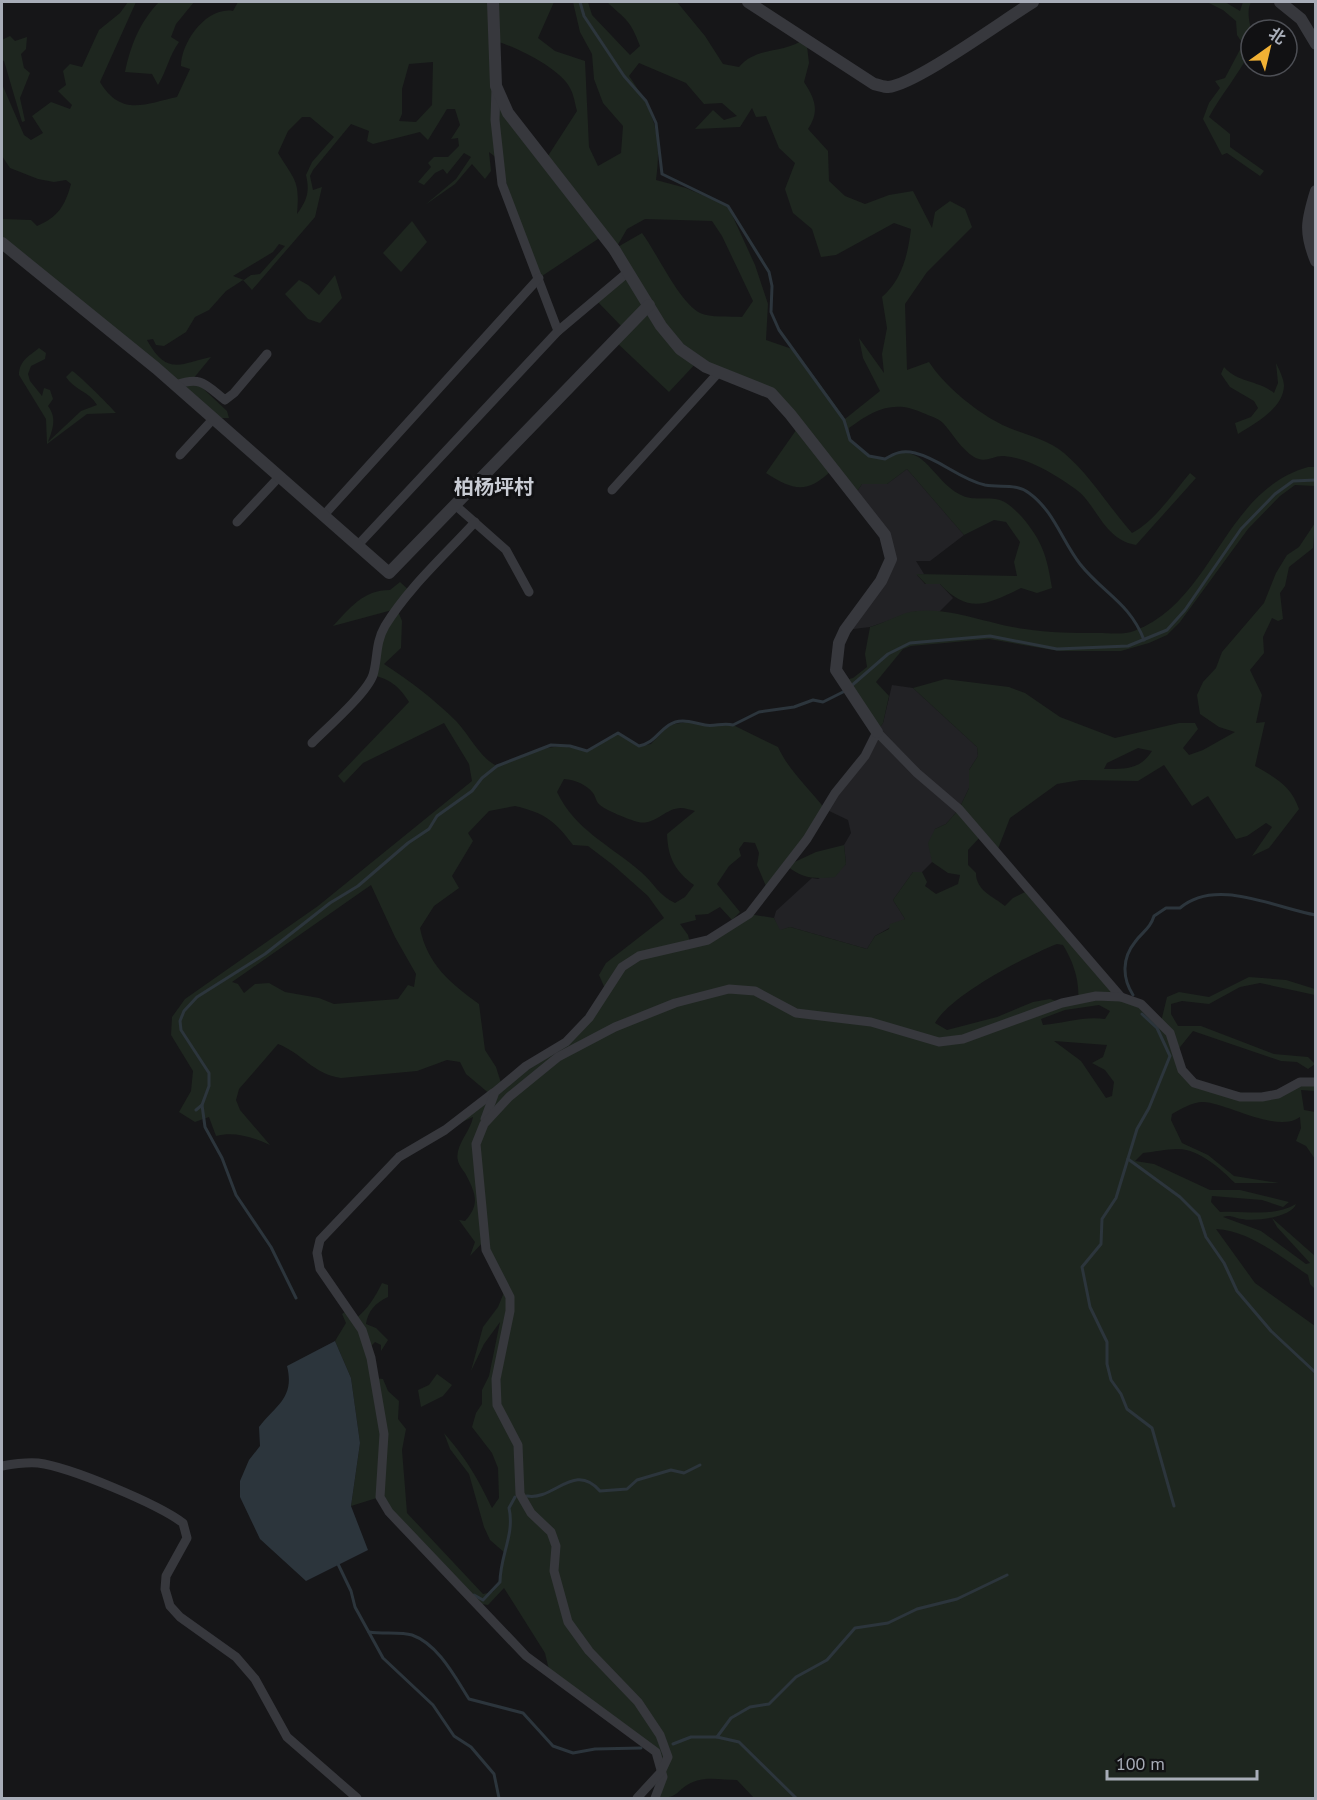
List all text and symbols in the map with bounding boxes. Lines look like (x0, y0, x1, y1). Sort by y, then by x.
north arrow (1239, 18, 1299, 78)
text: 北 (1265, 23, 1290, 48)
district label: 柏杨坪村 (454, 474, 534, 500)
scale bar (1107, 1743, 1257, 1781)
text: 100 m (1116, 1752, 1165, 1775)

